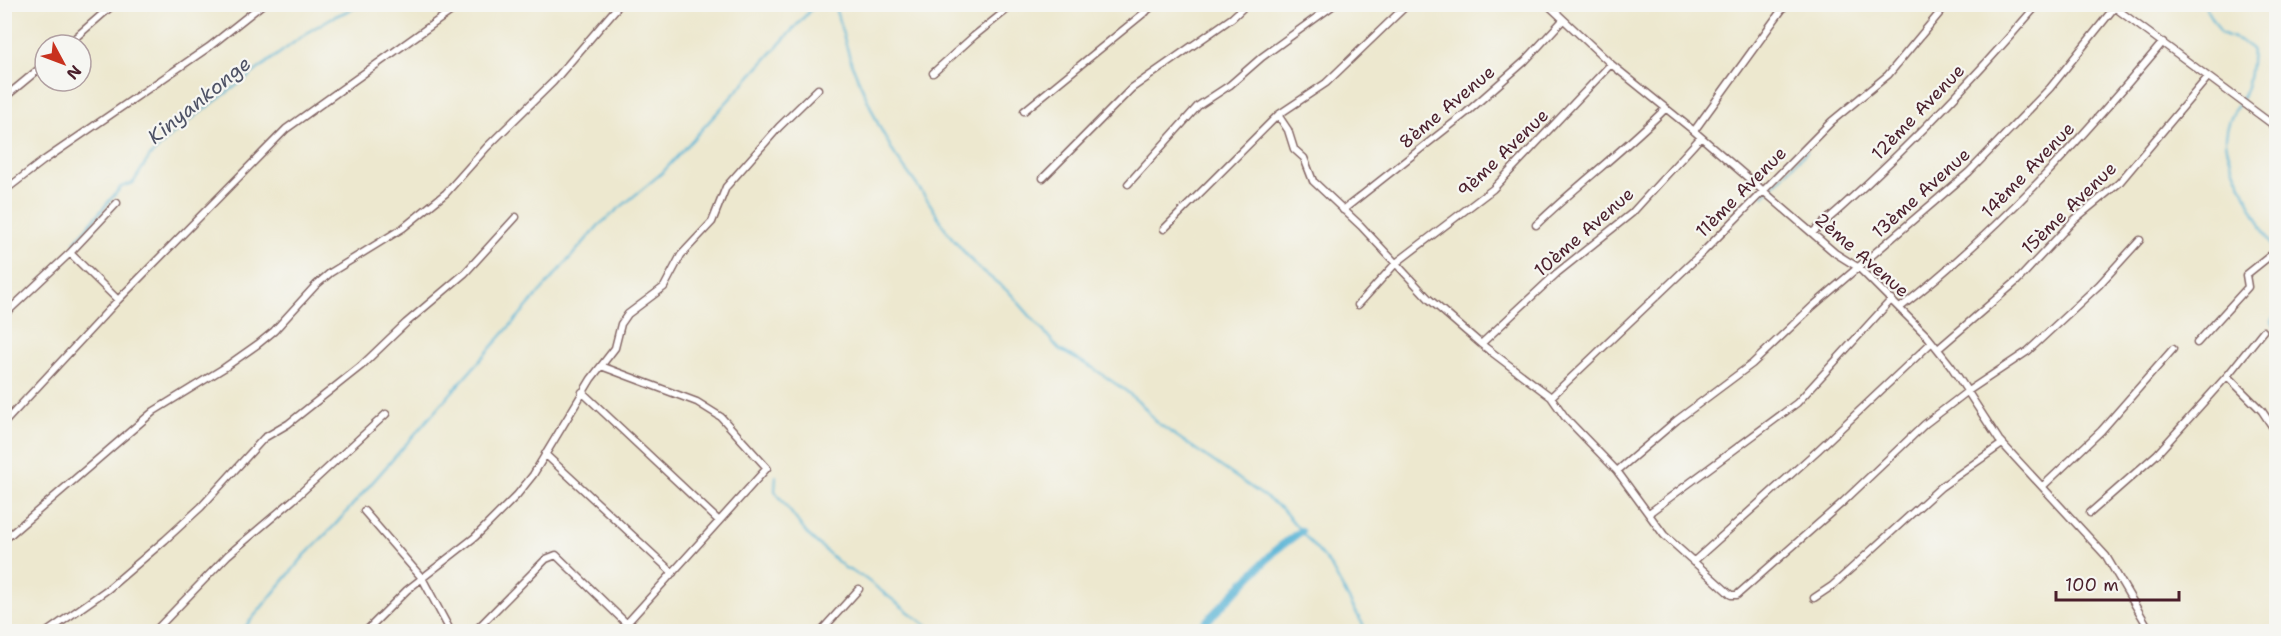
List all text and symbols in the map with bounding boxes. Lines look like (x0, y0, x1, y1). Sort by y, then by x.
north arrow (33, 33, 93, 93)
water label: Kinyankonge (142, 50, 256, 150)
street label: 12ème Avenue (1866, 59, 1970, 165)
street label: 8ème Avenue (1394, 60, 1500, 154)
text: N (62, 61, 86, 84)
street label: 9ème Avenue (1452, 103, 1554, 203)
street label: 14ème Avenue (1976, 117, 2080, 223)
street label: 11ème Avenue (1690, 141, 1792, 243)
street label: 13ème Avenue (1867, 142, 1975, 244)
street label: 15ème Avenue (2016, 156, 2122, 260)
street label: 10ème Avenue (1529, 182, 1639, 282)
street label: 2ème Avenue (1810, 207, 1914, 303)
scale bar (2056, 564, 2179, 602)
text: 100 m (2065, 573, 2119, 597)

